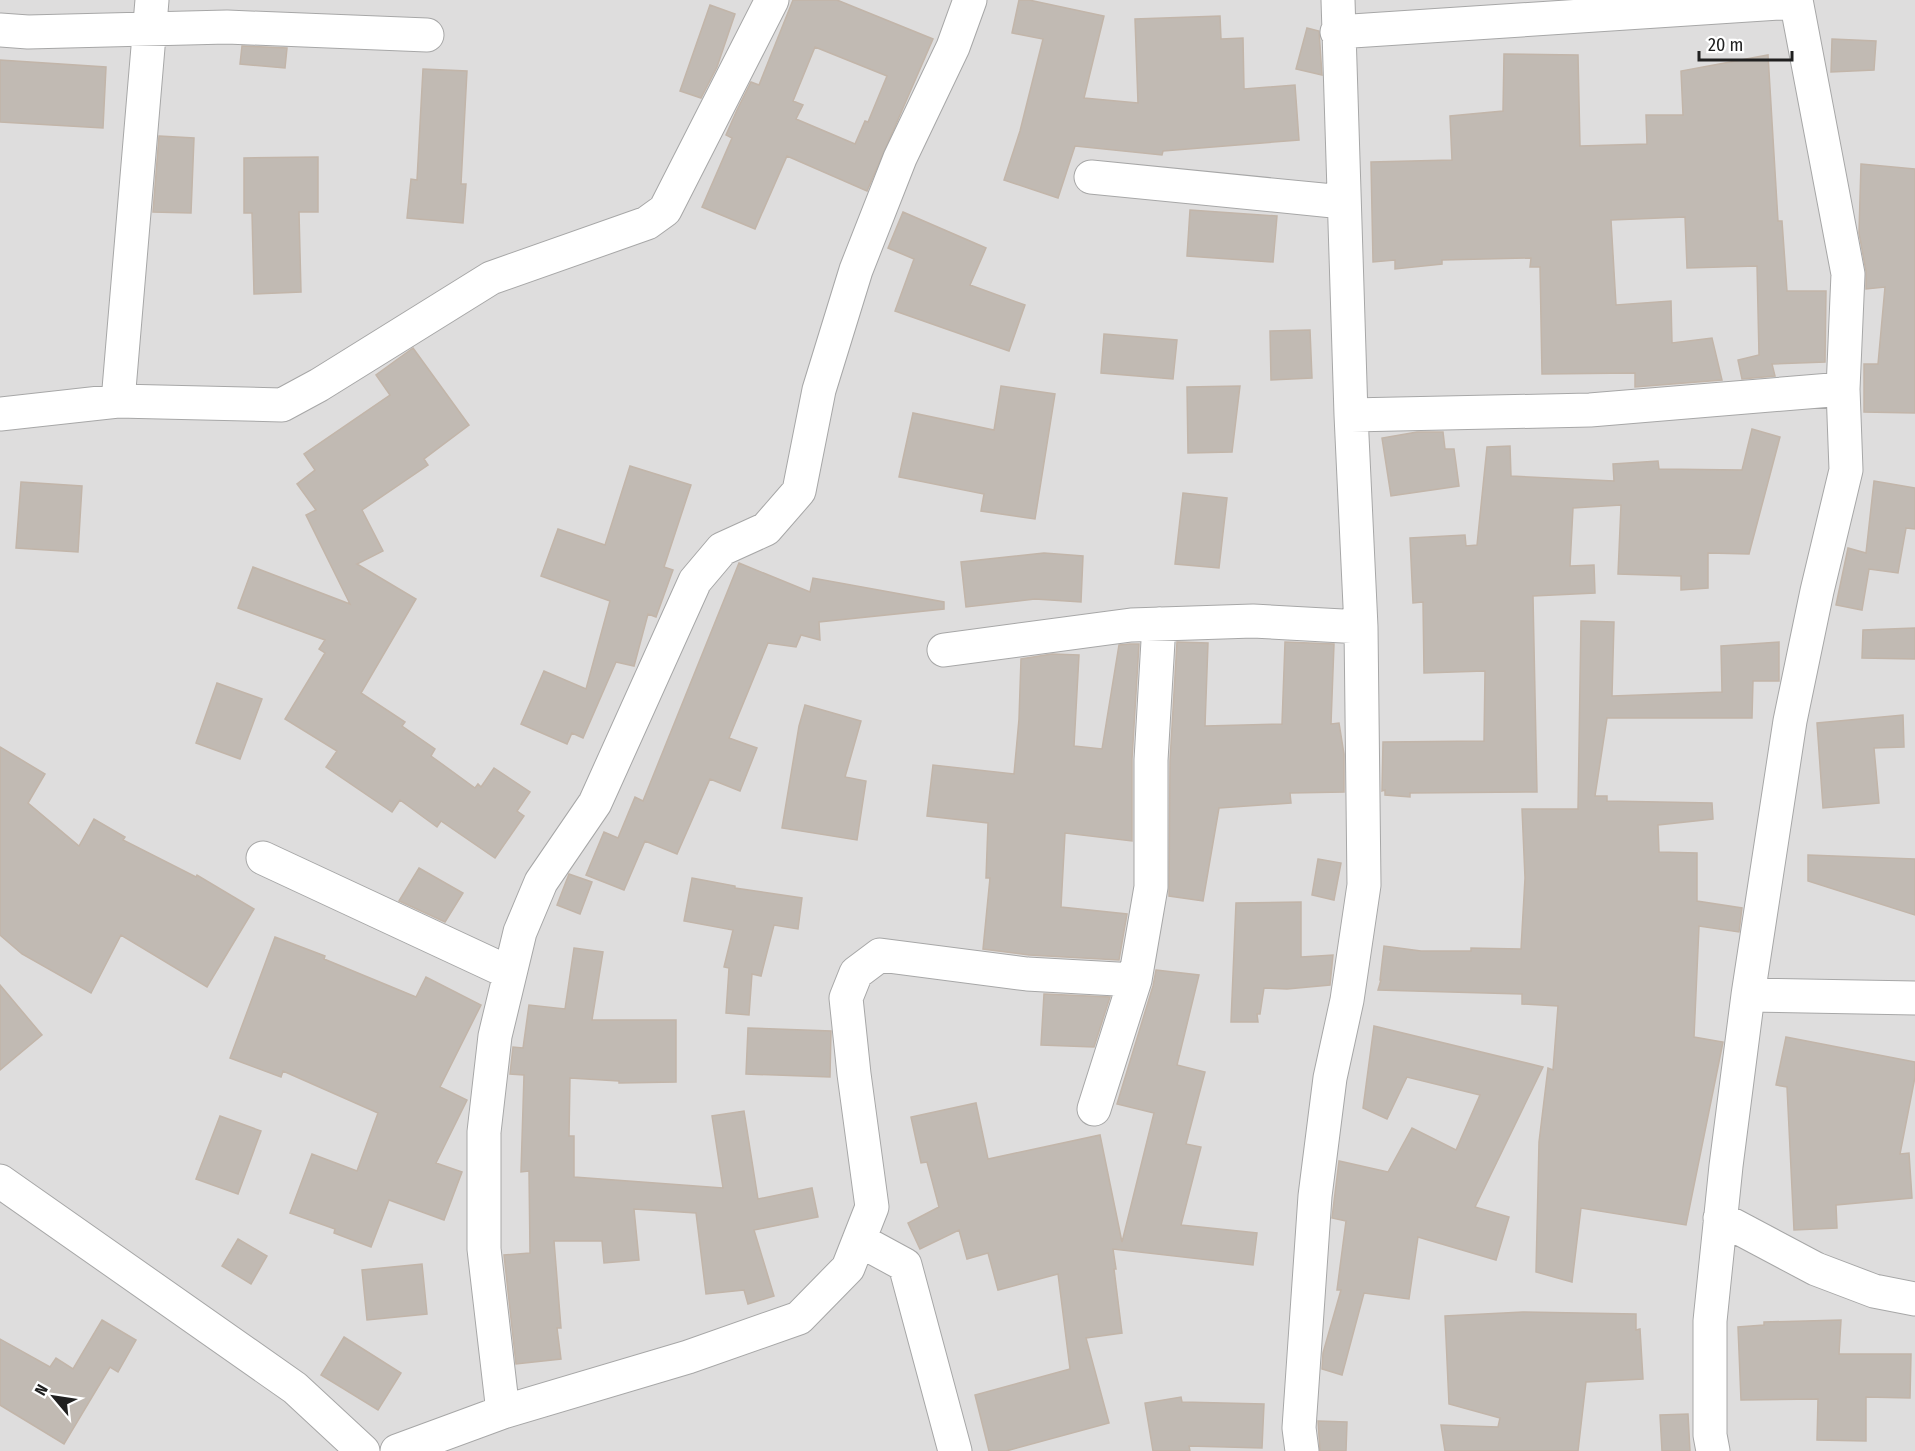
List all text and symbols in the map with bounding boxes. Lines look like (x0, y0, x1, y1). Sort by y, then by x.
scale bar (1699, 24, 1792, 62)
text: 20 m (1708, 34, 1743, 56)
north arrow (24, 1367, 84, 1427)
text: N (31, 1381, 52, 1399)

